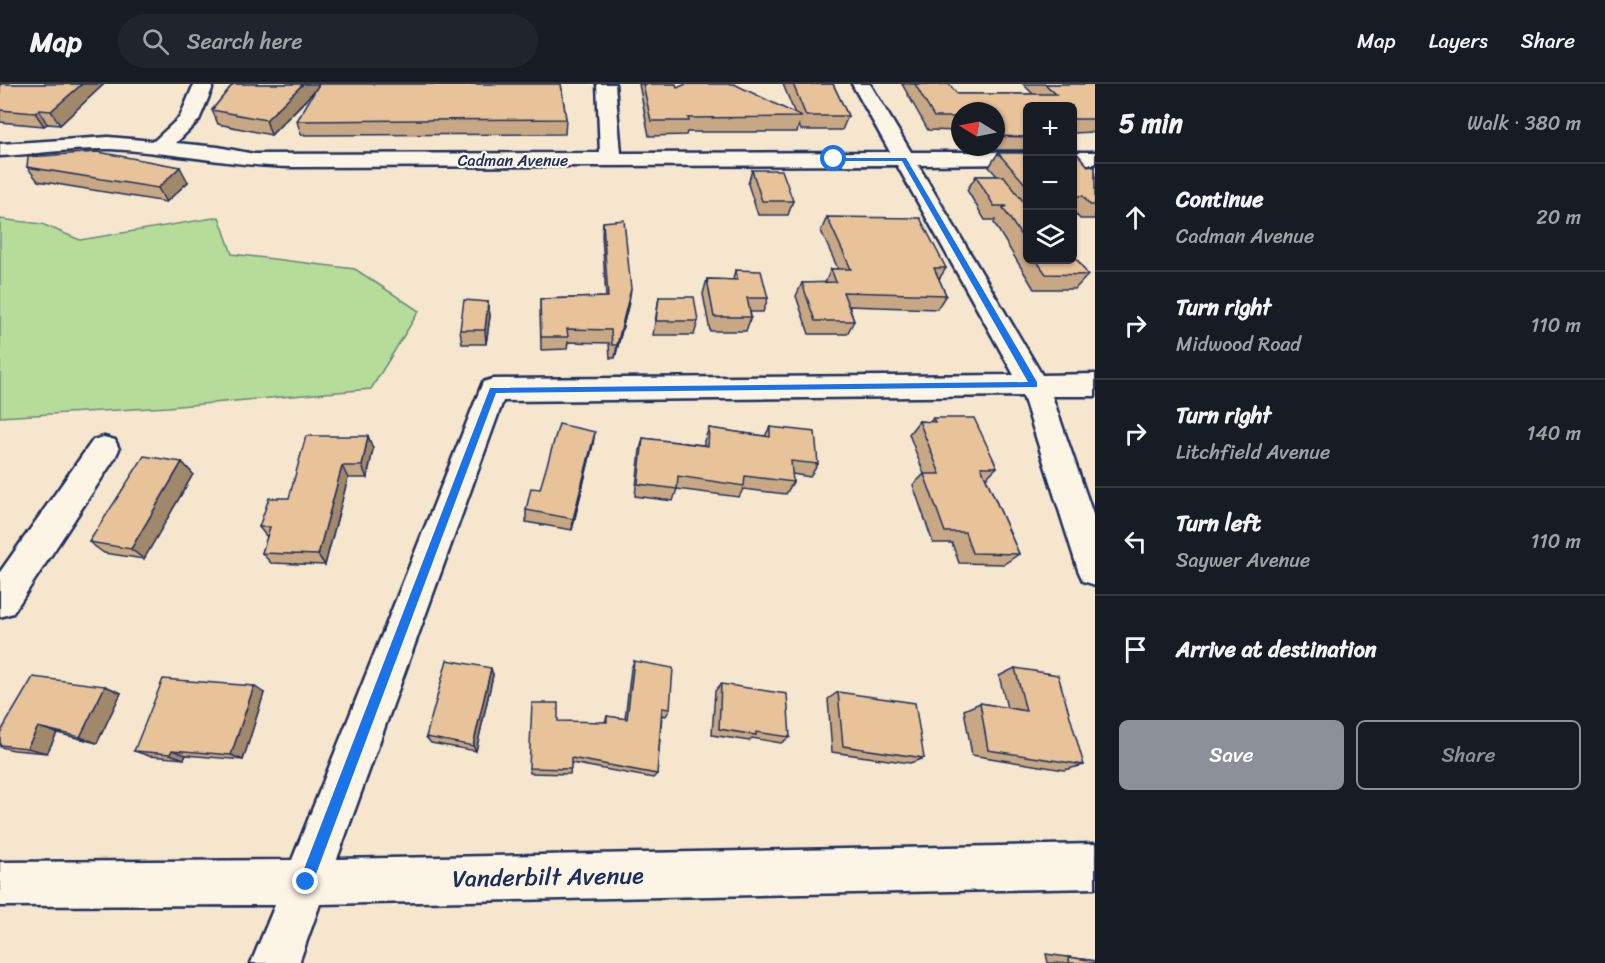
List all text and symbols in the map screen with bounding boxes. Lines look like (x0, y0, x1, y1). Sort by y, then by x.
search box (118, 14, 538, 68)
text: Map (30, 17, 82, 66)
text: Search here (187, 22, 303, 61)
text: Map (1357, 22, 1396, 60)
text: Layers (1429, 22, 1488, 60)
text: Share (1521, 22, 1575, 60)
icon: search (139, 25, 172, 58)
text: 5 min (1119, 100, 1183, 146)
north arrow (951, 102, 1005, 156)
map controls (1023, 102, 1077, 264)
button: + (1023, 102, 1077, 156)
text: Walk · 380 m (1467, 106, 1581, 141)
route start (820, 145, 846, 171)
street label: Cadman Avenue (458, 146, 568, 175)
button: − (1023, 156, 1077, 210)
text: Continue (1176, 180, 1264, 219)
text: 20 m (1536, 200, 1581, 235)
icon: ahead (1119, 201, 1152, 234)
button: layers (1023, 210, 1077, 264)
text: Cadman Avenue (1176, 219, 1314, 254)
text: Turn right (1176, 288, 1271, 327)
text: 110 m (1531, 308, 1581, 343)
icon: right (1119, 309, 1152, 342)
text: Midwood Road (1176, 327, 1301, 362)
text: Turn right (1176, 396, 1271, 435)
text: 140 m (1527, 416, 1581, 451)
icon: right (1119, 417, 1152, 450)
text: Litchfield Avenue (1176, 435, 1330, 470)
text: Turn left (1176, 504, 1261, 543)
text: 110 m (1531, 524, 1581, 559)
icon: left (1119, 525, 1152, 558)
text: Saywer Avenue (1176, 543, 1310, 578)
text: Arrive at destination (1176, 630, 1377, 669)
icon: arrive (1119, 633, 1152, 666)
button: Save (1119, 720, 1344, 790)
button: Share (1356, 720, 1581, 790)
street label: Vanderbilt Avenue (452, 854, 645, 900)
route end (292, 868, 318, 894)

